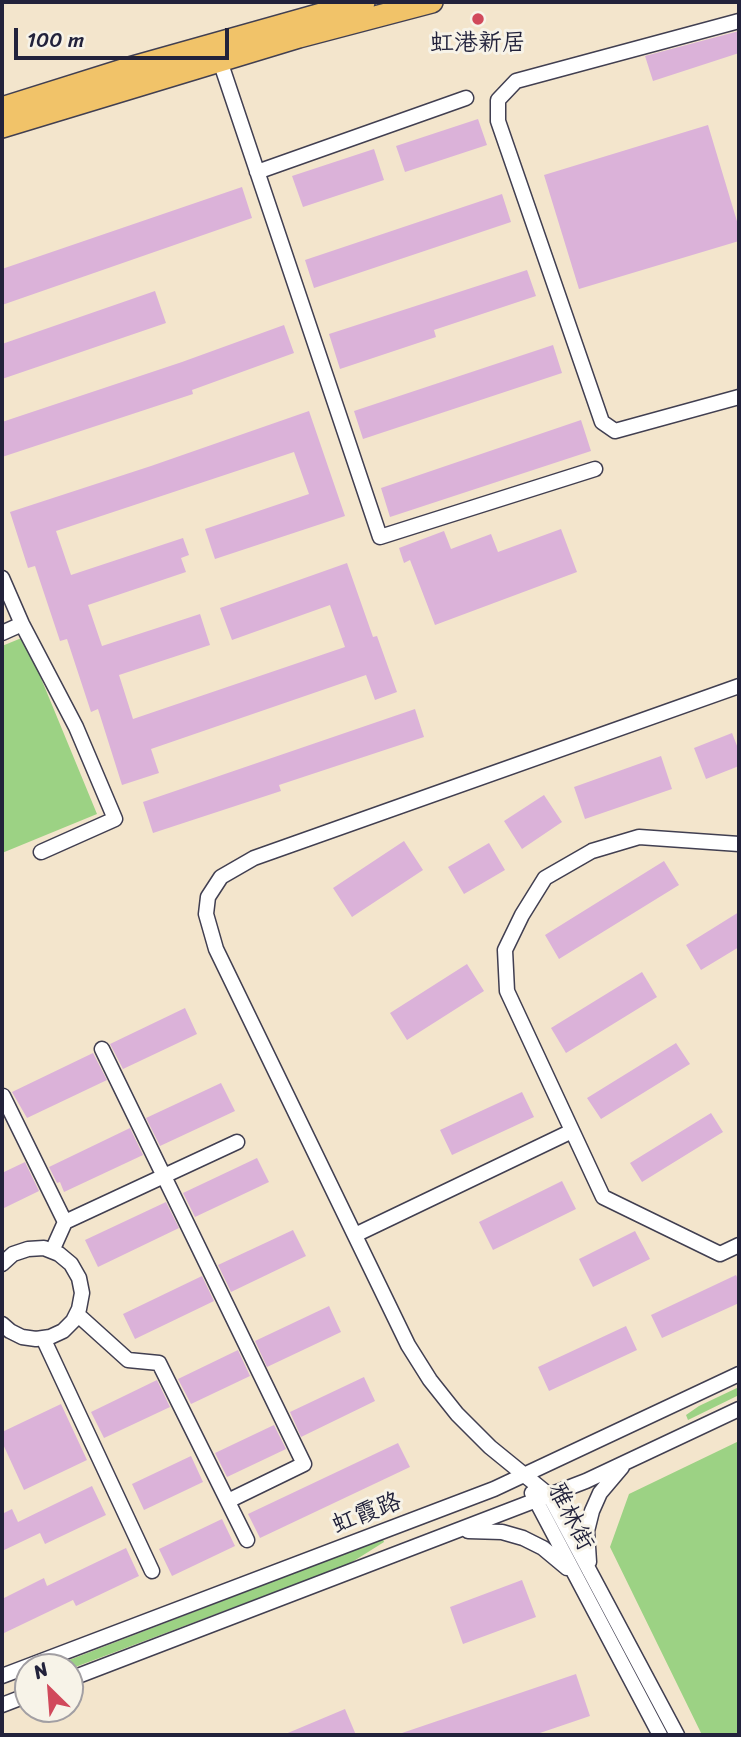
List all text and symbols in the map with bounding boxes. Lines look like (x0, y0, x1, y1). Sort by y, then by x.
marker: 虹港新居 (470, 11, 486, 27)
scale bar (18, 14, 233, 58)
text: 100 m (27, 21, 84, 59)
place label: 虹港新居 (430, 30, 526, 58)
street label: 雅林街 (541, 1478, 599, 1556)
street label: 虹霞路 (328, 1488, 406, 1540)
north arrow (14, 1653, 84, 1723)
text: N (28, 1653, 54, 1688)

